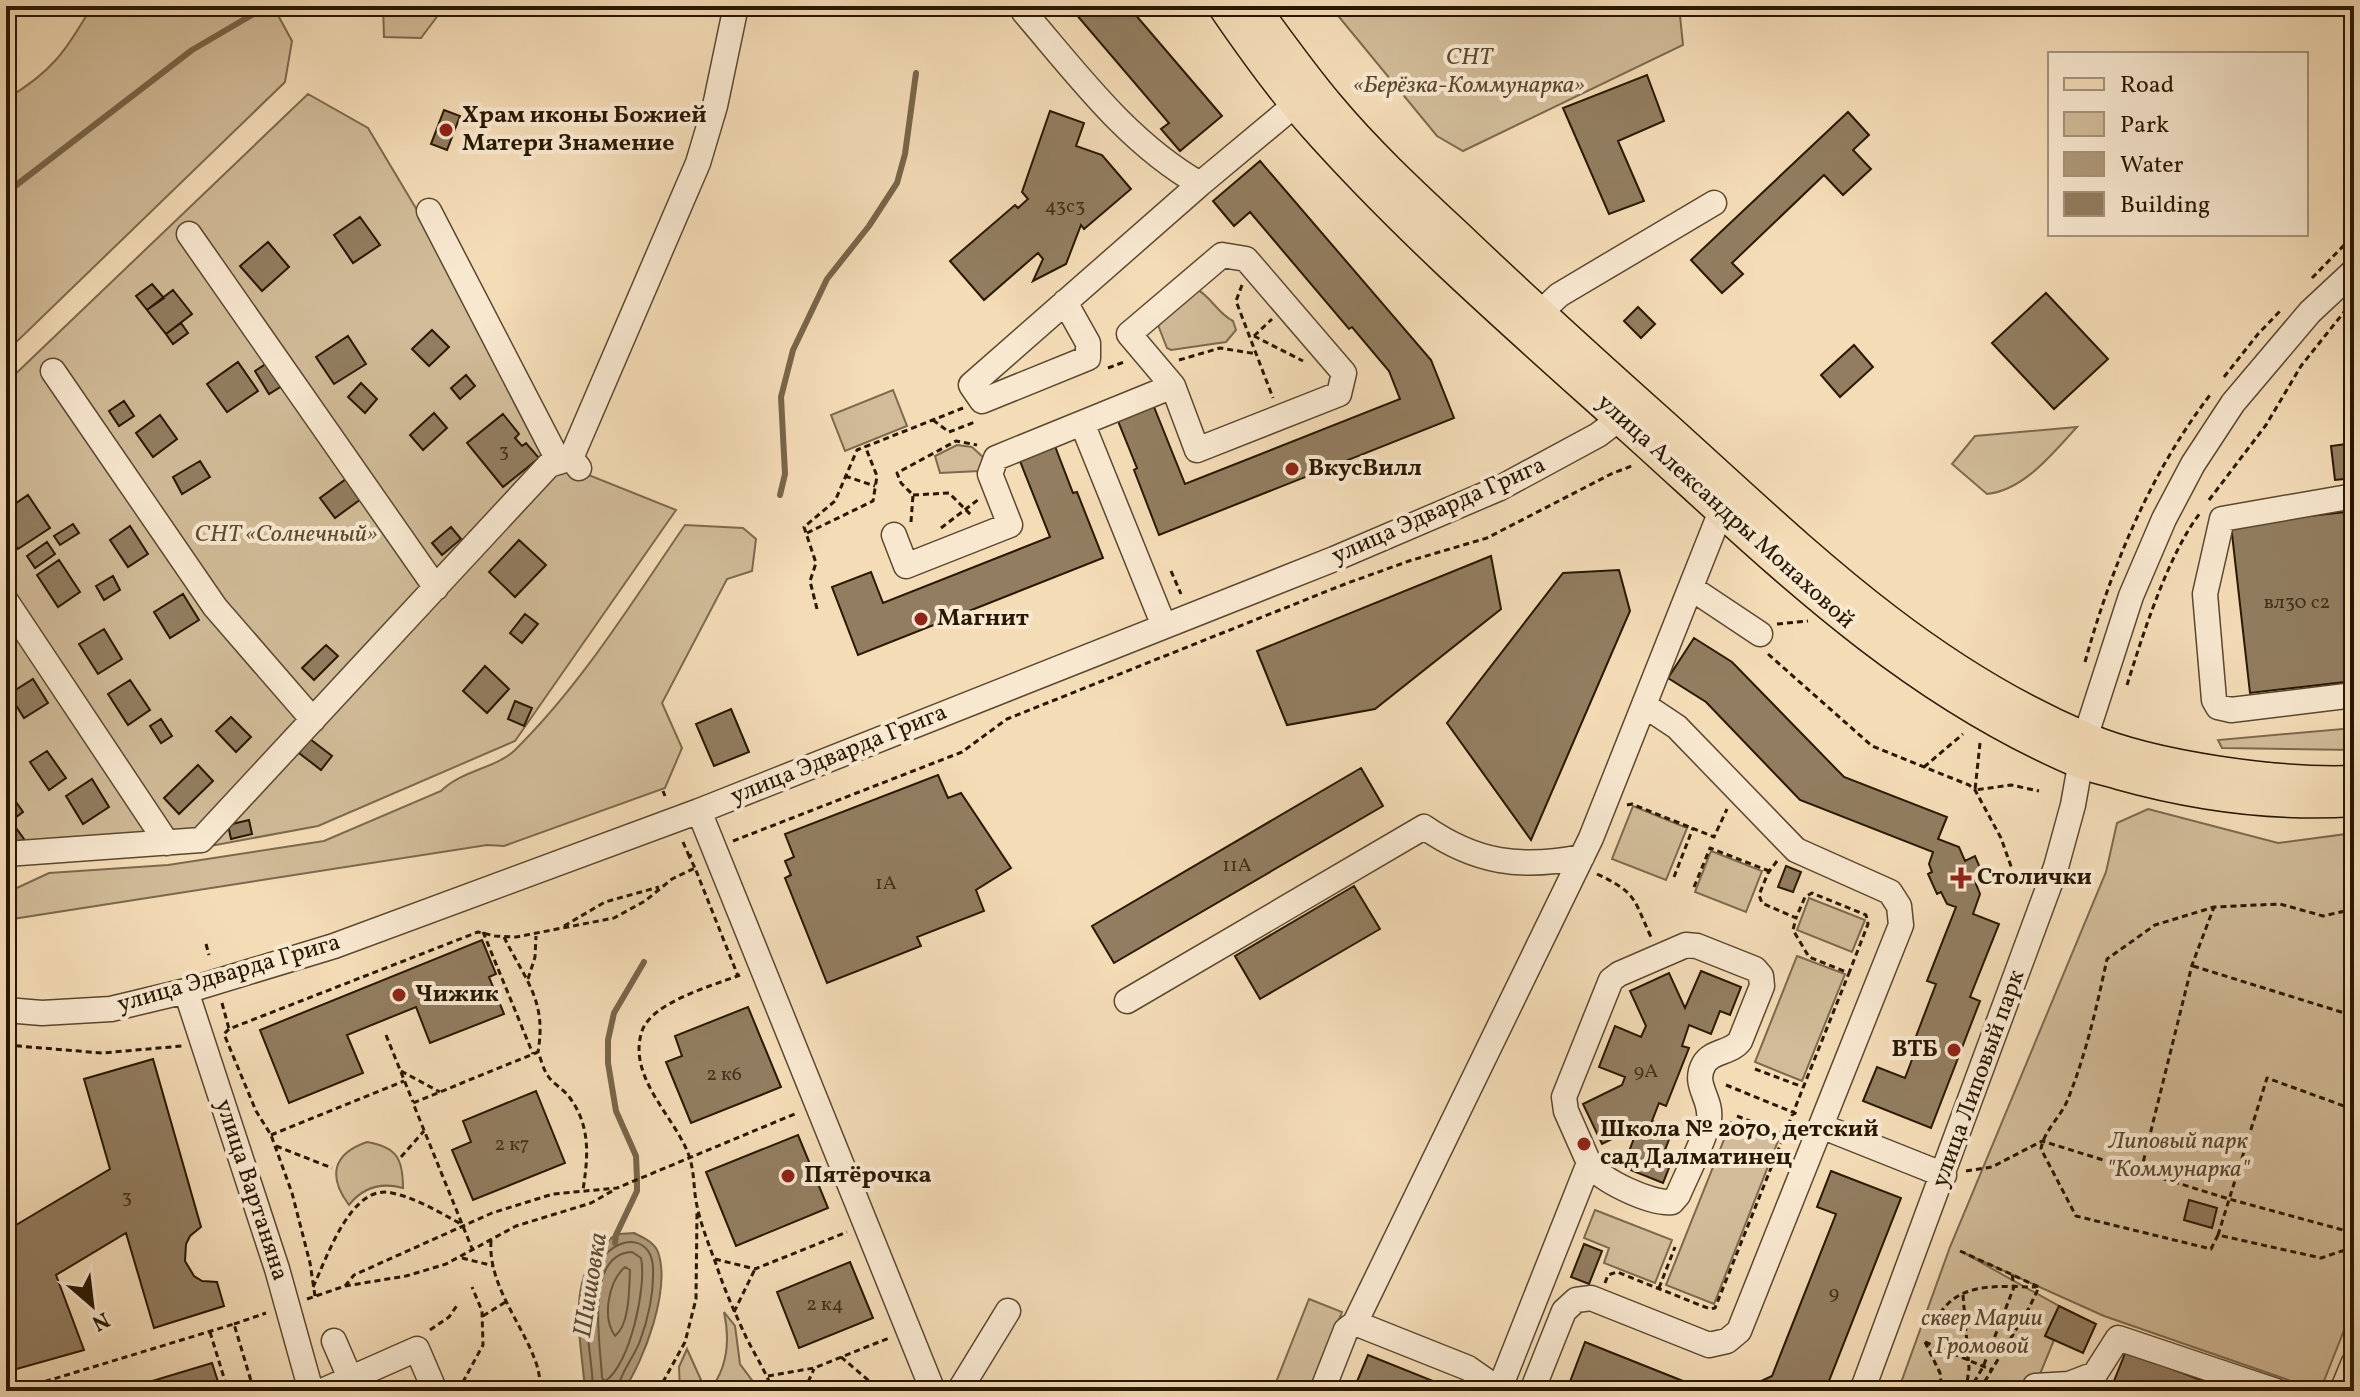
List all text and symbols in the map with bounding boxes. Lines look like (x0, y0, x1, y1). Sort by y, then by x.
park label: СНТ «Берёзка-Коммунарка» (1353, 41, 1585, 103)
legend (2048, 52, 2308, 236)
text: Road (2120, 69, 2174, 103)
place label: Храм иконы Божией Матери Знамение (462, 99, 707, 161)
text: Park (2120, 109, 2169, 143)
marker: Храм иконы Божией Матери Знамение (437, 121, 455, 139)
text: Water (2120, 149, 2184, 183)
text: Building (2120, 189, 2210, 223)
house number: 43с3 (1045, 193, 1085, 221)
street label: улица Александры Монаховой (1588, 387, 1862, 637)
house number: 3 (499, 438, 509, 466)
street label: улица Эдварда Грига (1327, 449, 1551, 573)
place label: ВкусВилл (1308, 452, 1422, 486)
marker: ВкусВилл (1283, 460, 1301, 478)
park label: СНТ «Солнечный» (195, 518, 378, 552)
house number: вл30 с2 (2264, 589, 2330, 617)
place label: Магнит (937, 602, 1029, 636)
marker: Магнит (912, 610, 930, 628)
street label: улица Эдварда Грига (726, 696, 952, 814)
house number: 11А (1222, 852, 1252, 880)
place label: Столички (1977, 861, 2092, 895)
marker: Столички (1952, 869, 1970, 887)
house number: 1А (875, 870, 897, 898)
street label: улица Эдварда Грига (113, 926, 345, 1022)
street label: улица Липовый парк (1924, 965, 2034, 1193)
place label: Чижик (415, 978, 499, 1012)
marker: Чижик (390, 986, 408, 1004)
place label: ВТБ (1891, 1033, 1938, 1067)
marker: ВТБ (1945, 1041, 1963, 1059)
house number: 9А (1634, 1058, 1658, 1086)
house number: 2 к6 (706, 1061, 742, 1089)
street label: улица Вартаняна (206, 1095, 296, 1285)
place label: Школа № 2070, детский сад Далматинец (1600, 1113, 1879, 1175)
park label: Липовый парк "Коммунарка" (2106, 1125, 2251, 1187)
house number: 2 к7 (494, 1131, 530, 1159)
marker: Школа № 2070, детский сад Далматинец (1575, 1135, 1593, 1153)
place label: Пятёрочка (804, 1159, 932, 1193)
marker: Пятёрочка (779, 1167, 797, 1185)
house number: 3 (122, 1184, 132, 1212)
water label: Шишовка (565, 1230, 617, 1340)
north arrow (52, 1265, 132, 1345)
house number: 9 (1829, 1280, 1839, 1308)
house number: 2 к4 (806, 1291, 844, 1319)
park label: сквер Марии Громовой (1921, 1302, 2043, 1364)
text: N (86, 1303, 115, 1338)

